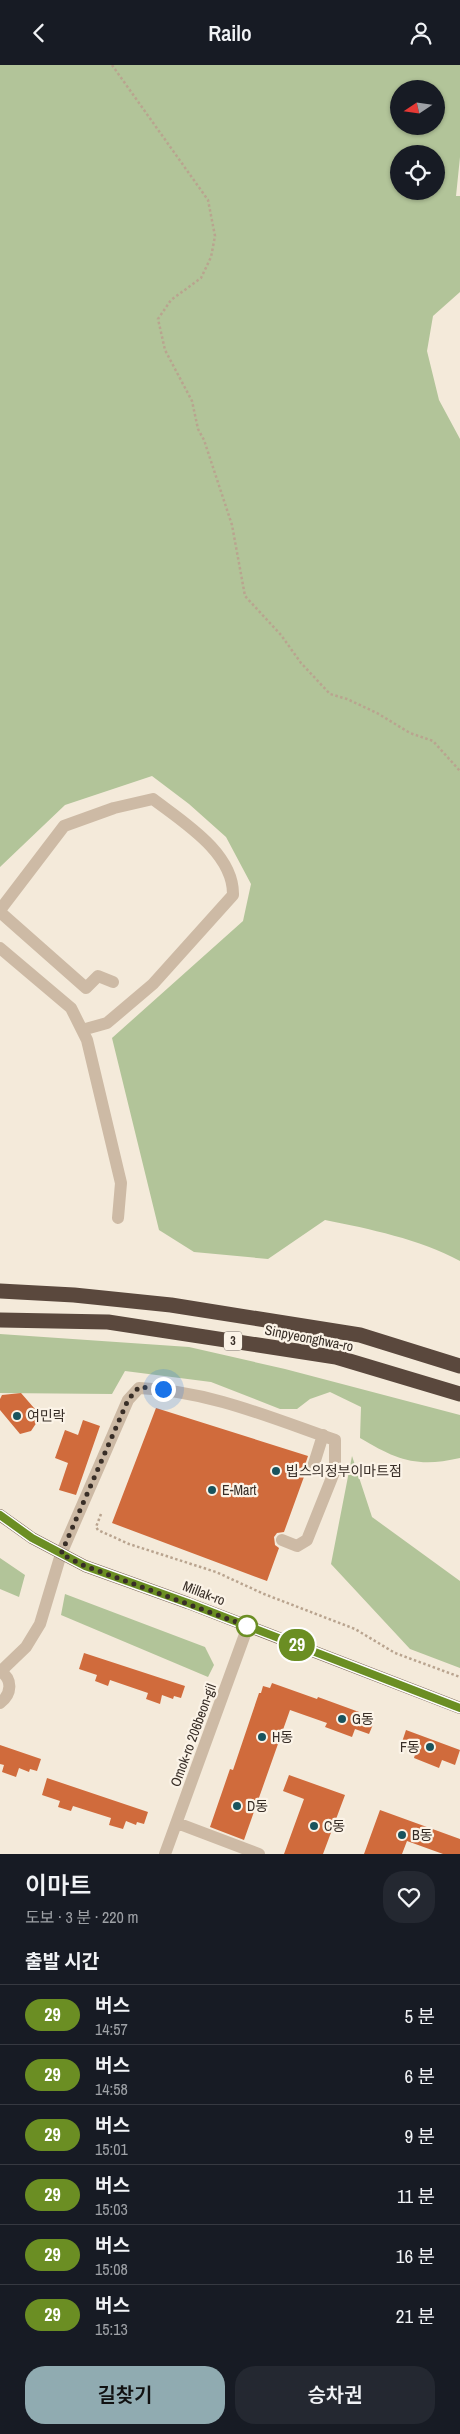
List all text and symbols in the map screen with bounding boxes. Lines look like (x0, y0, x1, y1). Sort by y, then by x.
text: Railo (208, 18, 252, 48)
icon: back (25, 19, 53, 47)
icon: person (407, 19, 435, 47)
north arrow (390, 80, 445, 135)
map controls (390, 80, 445, 200)
button: locate (390, 145, 445, 200)
street label: Sinpyeonghwa-ro (263, 1321, 355, 1355)
road number: 3 (224, 1331, 242, 1350)
your location (151, 1377, 176, 1402)
place label: 여민락 (27, 1407, 66, 1425)
marker: 여민락 (11, 1410, 23, 1422)
place label: 빕스의정부이마트점 (286, 1462, 402, 1480)
marker: 빕스의정부이마트점 (270, 1465, 282, 1477)
place label: E-Mart (222, 1481, 256, 1499)
marker: E-Mart (206, 1484, 218, 1496)
street label: Millak-ro (180, 1577, 228, 1609)
unlabelled marker (236, 1615, 258, 1637)
line badge: 29 (274, 1629, 320, 1661)
text: 29 (289, 1632, 305, 1657)
street label: Omok-ro 206beon-gil (166, 1681, 220, 1789)
place label: G동 (352, 1710, 374, 1728)
marker: G동 (336, 1713, 348, 1725)
place label: H동 (272, 1728, 293, 1746)
marker: H동 (256, 1731, 268, 1743)
place label: F동 (400, 1738, 420, 1756)
marker: F동 (424, 1741, 436, 1753)
place label: D동 (247, 1797, 268, 1815)
marker: D동 (231, 1800, 243, 1812)
place label: C동 (324, 1817, 345, 1835)
marker: C동 (308, 1820, 320, 1832)
place label: B동 (412, 1826, 433, 1844)
marker: B동 (396, 1829, 408, 1841)
text: 이마트 (25, 1869, 91, 1901)
button: heart (383, 1871, 435, 1923)
text: 도보 · 3 분 · 220 m (25, 1906, 138, 1928)
text: 출발 시간 (25, 1948, 99, 1974)
text: 버스 (95, 1992, 130, 2018)
text: 29 (44, 2002, 61, 2027)
text: 5 분 (405, 2003, 435, 2029)
text: 14:57 (95, 2018, 128, 2040)
text: 버스 (95, 2052, 130, 2078)
text: 29 (44, 2062, 61, 2087)
text: 6 분 (405, 2063, 435, 2089)
text: 14:58 (95, 2078, 128, 2100)
text: 버스 (95, 2112, 130, 2138)
text: 29 (44, 2122, 61, 2147)
text: 9 분 (405, 2123, 435, 2149)
text: 15:01 (95, 2138, 128, 2160)
text: 버스 (95, 2172, 130, 2198)
text: 29 (44, 2182, 61, 2207)
text: 11 분 (397, 2183, 435, 2209)
text: 15:03 (95, 2198, 128, 2220)
text: 버스 (95, 2232, 130, 2258)
text: 29 (44, 2242, 61, 2267)
text: 16 분 (396, 2243, 435, 2269)
text: 15:08 (95, 2258, 128, 2280)
text: 버스 (95, 2292, 130, 2318)
text: 29 (44, 2302, 61, 2327)
text: 21 분 (396, 2303, 435, 2329)
text: 15:13 (95, 2318, 128, 2340)
button: 길찾기 (25, 2366, 225, 2424)
button: 승차권 (235, 2366, 435, 2424)

